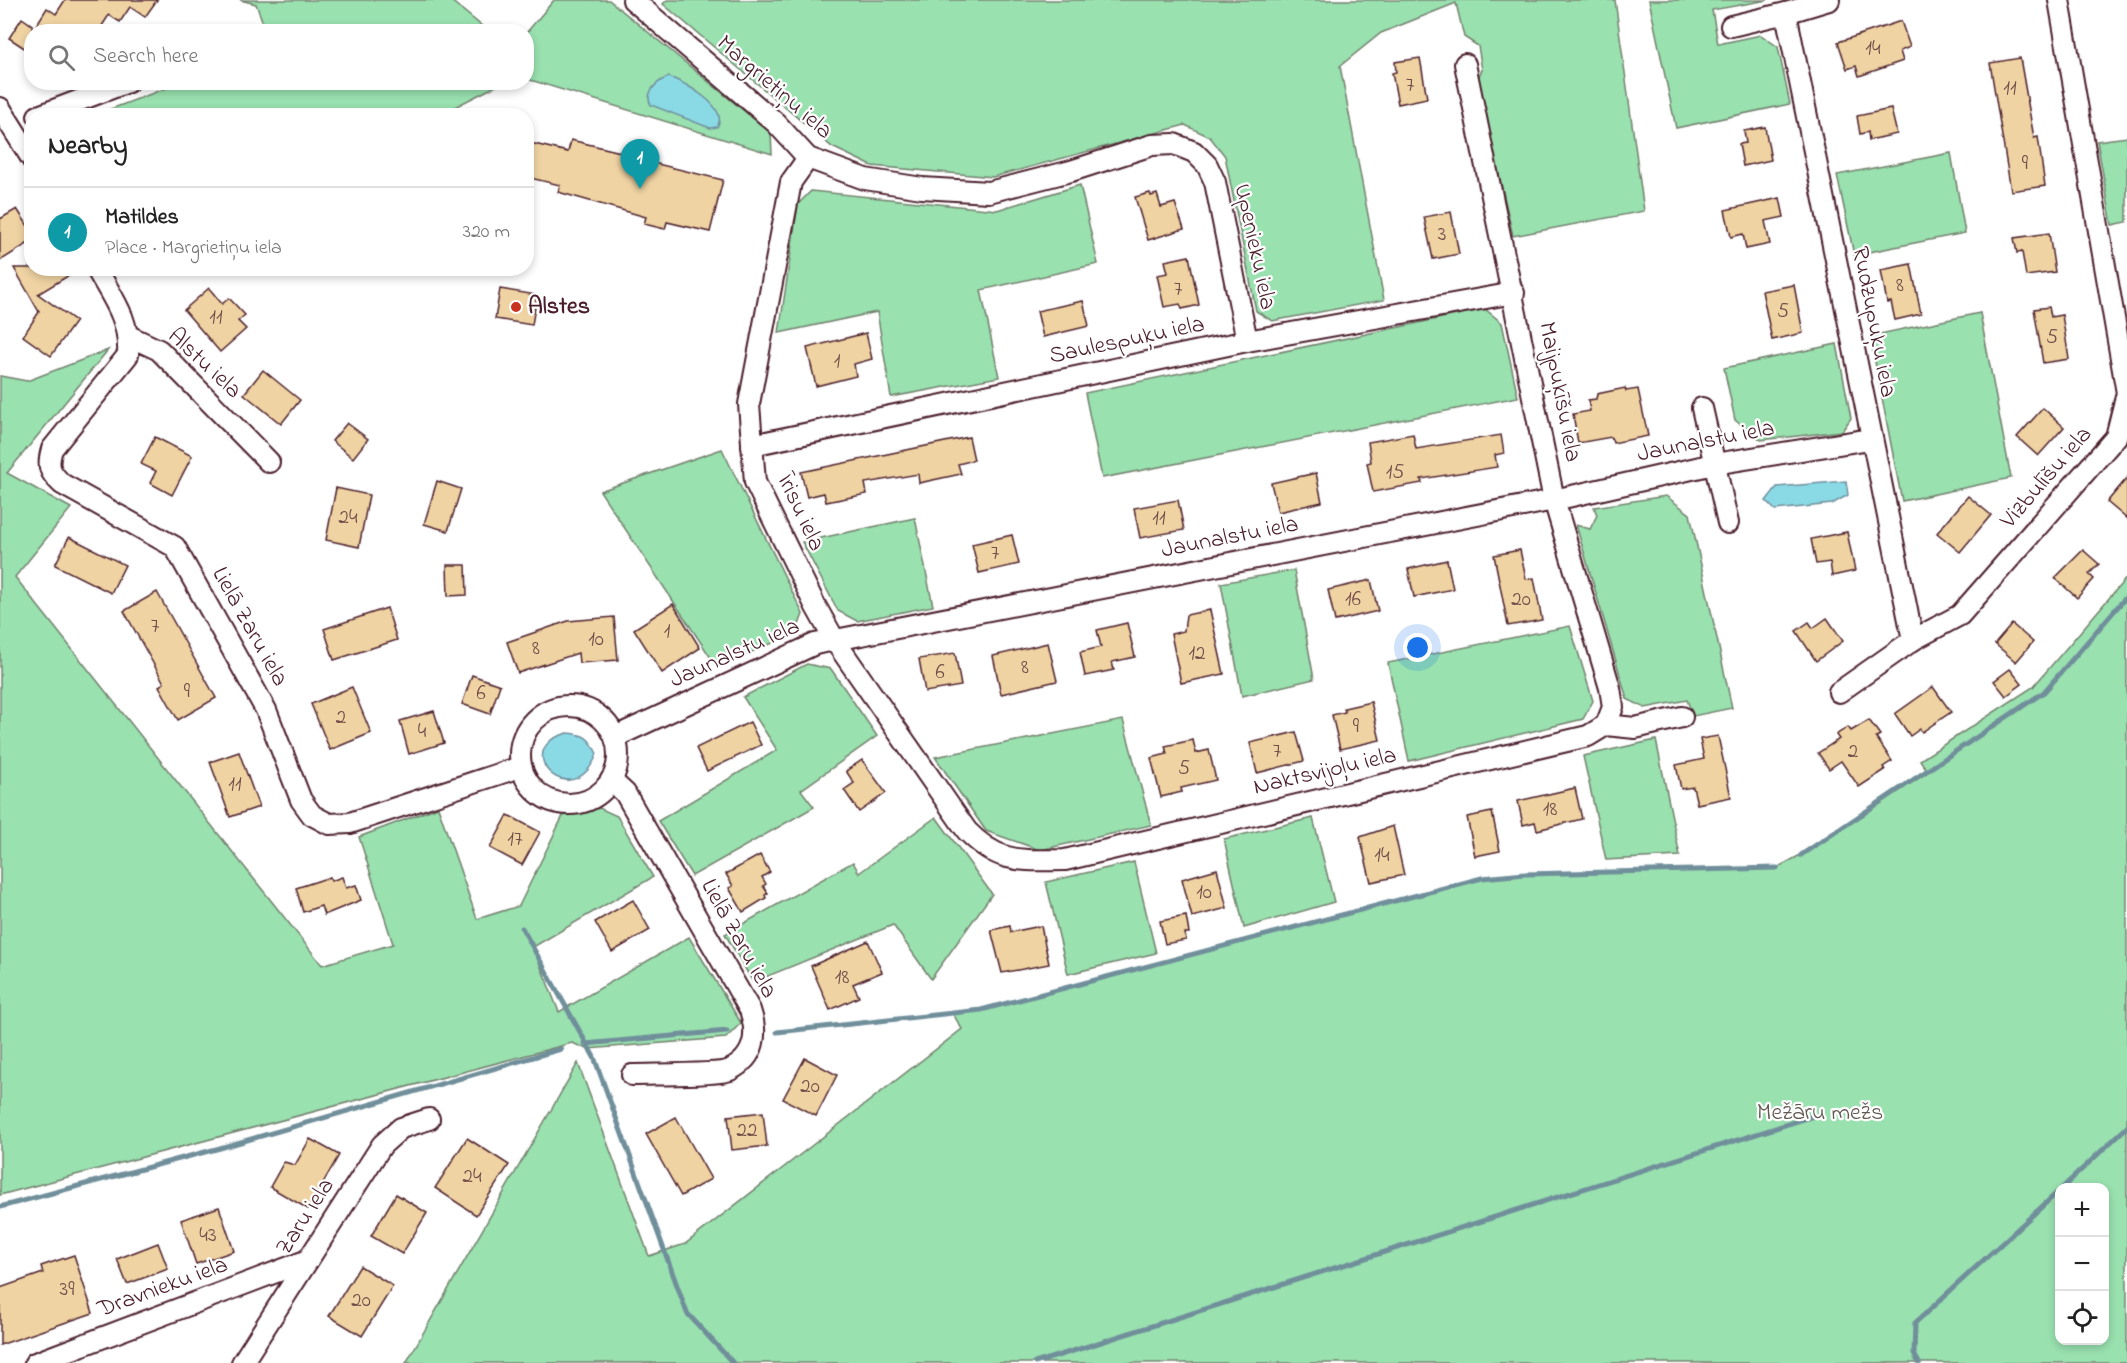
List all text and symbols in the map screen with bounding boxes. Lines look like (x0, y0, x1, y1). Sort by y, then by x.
search box (24, 24, 534, 90)
street label: Margrietiņu iela (708, 27, 840, 149)
house number: 14 (1865, 34, 1881, 64)
icon: search (45, 41, 78, 74)
text: Search here (93, 41, 198, 73)
house number: 7 (1406, 71, 1415, 101)
house number: 11 (2003, 74, 2017, 104)
text: Nearby (48, 128, 127, 166)
pin: 1 (620, 140, 660, 189)
house number: 9 (2022, 149, 2029, 179)
street label: Upenieku iela (1224, 181, 1284, 313)
text: Matildes (105, 202, 179, 234)
text: 1 (64, 218, 71, 247)
text: 320 m (463, 218, 510, 247)
house number: 3 (1438, 220, 1446, 250)
text: Place · Margrietiņu iela (105, 234, 282, 263)
street label: Rudzupuķu iela (1841, 244, 1905, 400)
house number: 8 (1896, 271, 1904, 301)
house number: 7 (1174, 275, 1183, 305)
place label: Alstes (528, 290, 590, 325)
house number: 5 (1777, 297, 1789, 327)
marker: Alstes (509, 300, 523, 314)
house number: 11 (209, 303, 223, 333)
street label: Saulespuķu iela (1046, 307, 1208, 375)
street label: Maijpuķīšu iela (1528, 319, 1590, 465)
street label: Alstu iela (159, 320, 249, 408)
house number: 5 (2046, 323, 2058, 353)
house number: 1 (834, 347, 841, 377)
street label: Jaunalstu iela (1634, 412, 1778, 472)
street label: Vizbulīšu iela (1992, 419, 2101, 538)
house number: 15 (1386, 458, 1404, 488)
street label: Īrisu iela (766, 467, 833, 557)
house number: 24 (338, 503, 358, 533)
house number: 11 (1152, 504, 1166, 534)
street label: Jaunalstu iela (1158, 508, 1302, 568)
house number: 7 (991, 539, 1000, 569)
street label: Lielā Zaru iela (202, 561, 296, 693)
house number: 16 (1345, 585, 1361, 615)
house number: 20 (1511, 585, 1531, 615)
street label: Jaunalstu iela (664, 610, 806, 698)
house number: 7 (151, 612, 160, 642)
house number: 1 (664, 617, 671, 647)
house number: 10 (588, 625, 604, 655)
your location (1403, 633, 1432, 662)
house number: 8 (532, 634, 540, 664)
house number: 12 (1188, 639, 1206, 669)
house number: 8 (1021, 653, 1029, 683)
house number: 6 (935, 658, 945, 688)
house number: 9 (184, 677, 191, 707)
house number: 6 (476, 679, 486, 709)
house number: 2 (336, 703, 346, 733)
house number: 9 (1353, 712, 1360, 742)
house number: 4 (418, 717, 427, 747)
house number: 7 (1273, 737, 1282, 767)
house number: 2 (1848, 737, 1858, 767)
street label: Naktsvijoļu iela (1250, 739, 1400, 805)
house number: 5 (1178, 754, 1190, 784)
house number: 11 (228, 770, 242, 800)
house number: 18 (1543, 795, 1557, 825)
house number: 17 (507, 825, 523, 855)
house number: 14 (1374, 841, 1390, 871)
street label: Lielā Zaru iela (691, 873, 785, 1005)
house number: 10 (1196, 878, 1212, 908)
house number: 18 (835, 963, 849, 993)
house number: 20 (800, 1072, 820, 1102)
park label: Mežāru mežs (1757, 1096, 1883, 1131)
house number: 22 (737, 1116, 757, 1146)
house number: 24 (462, 1162, 482, 1192)
street label: Zaru iela (268, 1172, 344, 1262)
map controls (2055, 1183, 2109, 1345)
button: + (2055, 1183, 2109, 1237)
house number: 43 (199, 1221, 217, 1251)
button: − (2055, 1237, 2109, 1291)
street label: Dravnieku iela (92, 1248, 233, 1328)
house number: 39 (60, 1275, 75, 1305)
house number: 20 (351, 1286, 371, 1316)
button: locate (2055, 1291, 2109, 1345)

